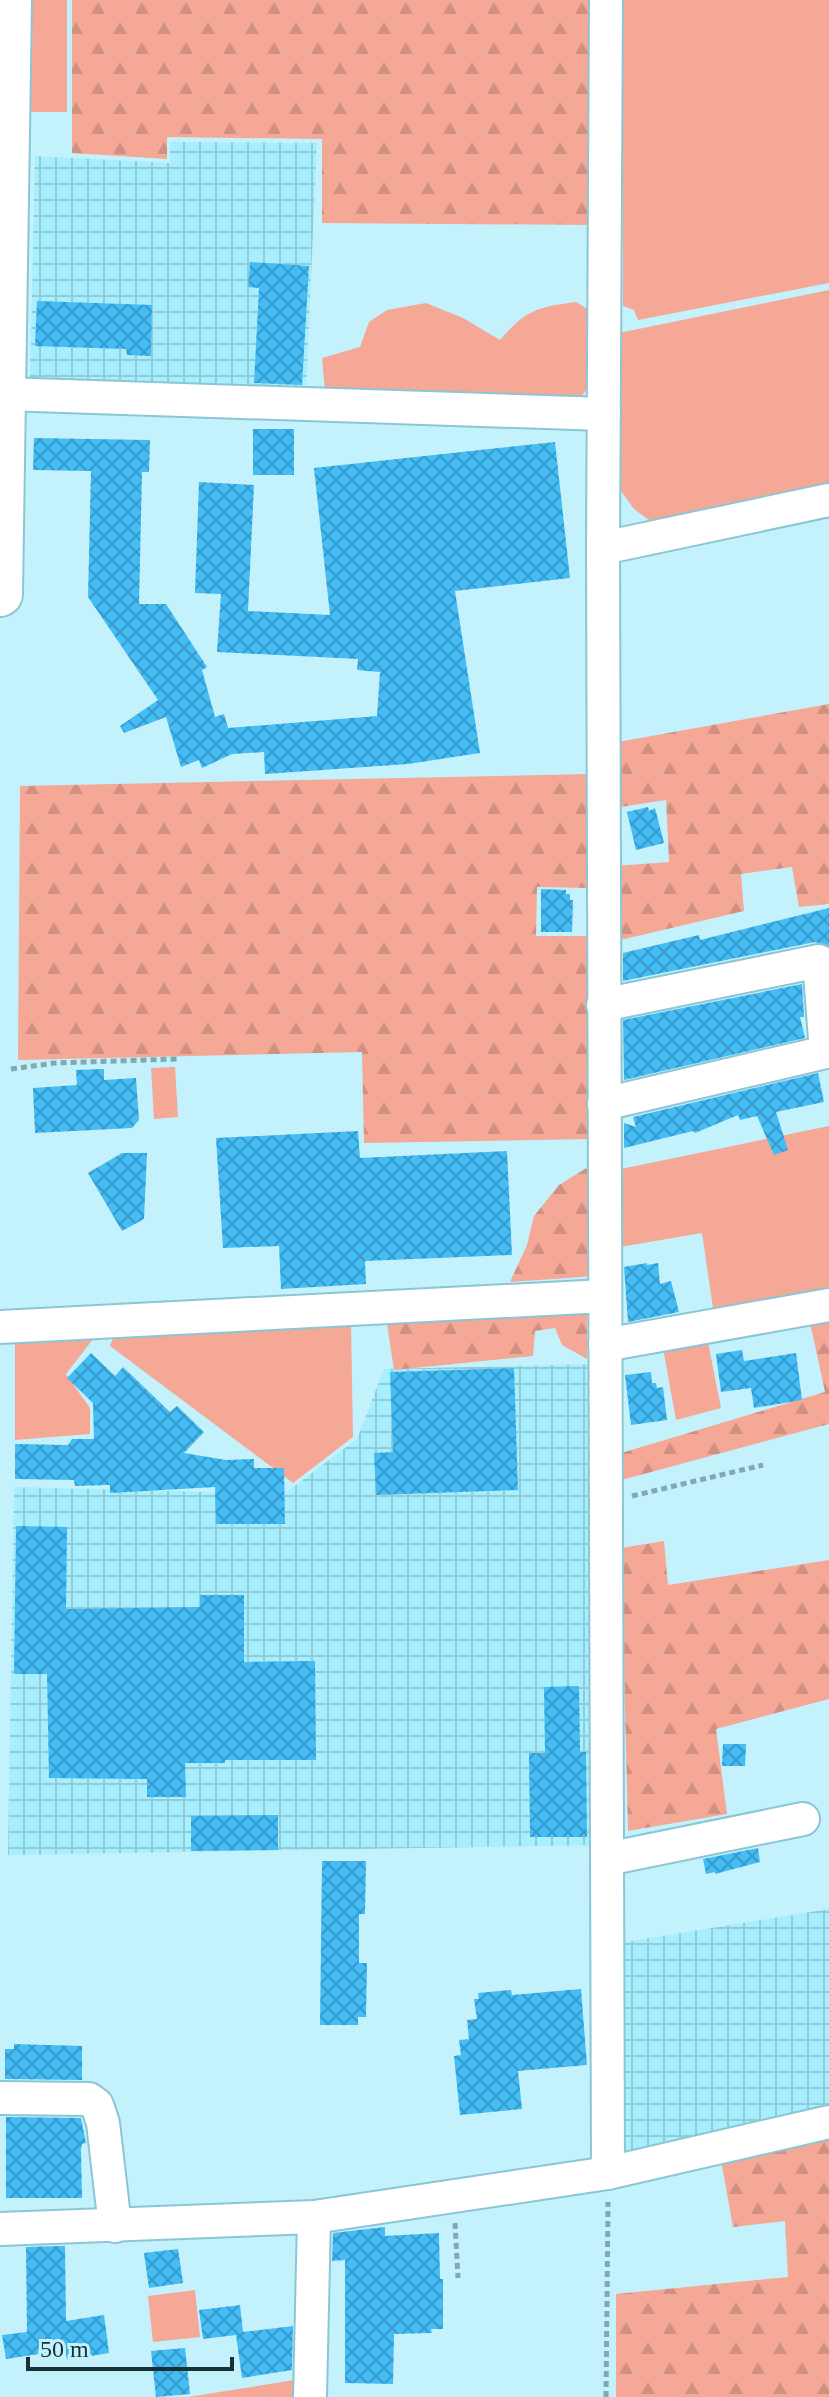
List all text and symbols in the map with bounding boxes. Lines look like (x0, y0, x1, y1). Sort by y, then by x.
scale bar (28, 2321, 232, 2371)
text: 50 m (40, 2336, 89, 2362)

